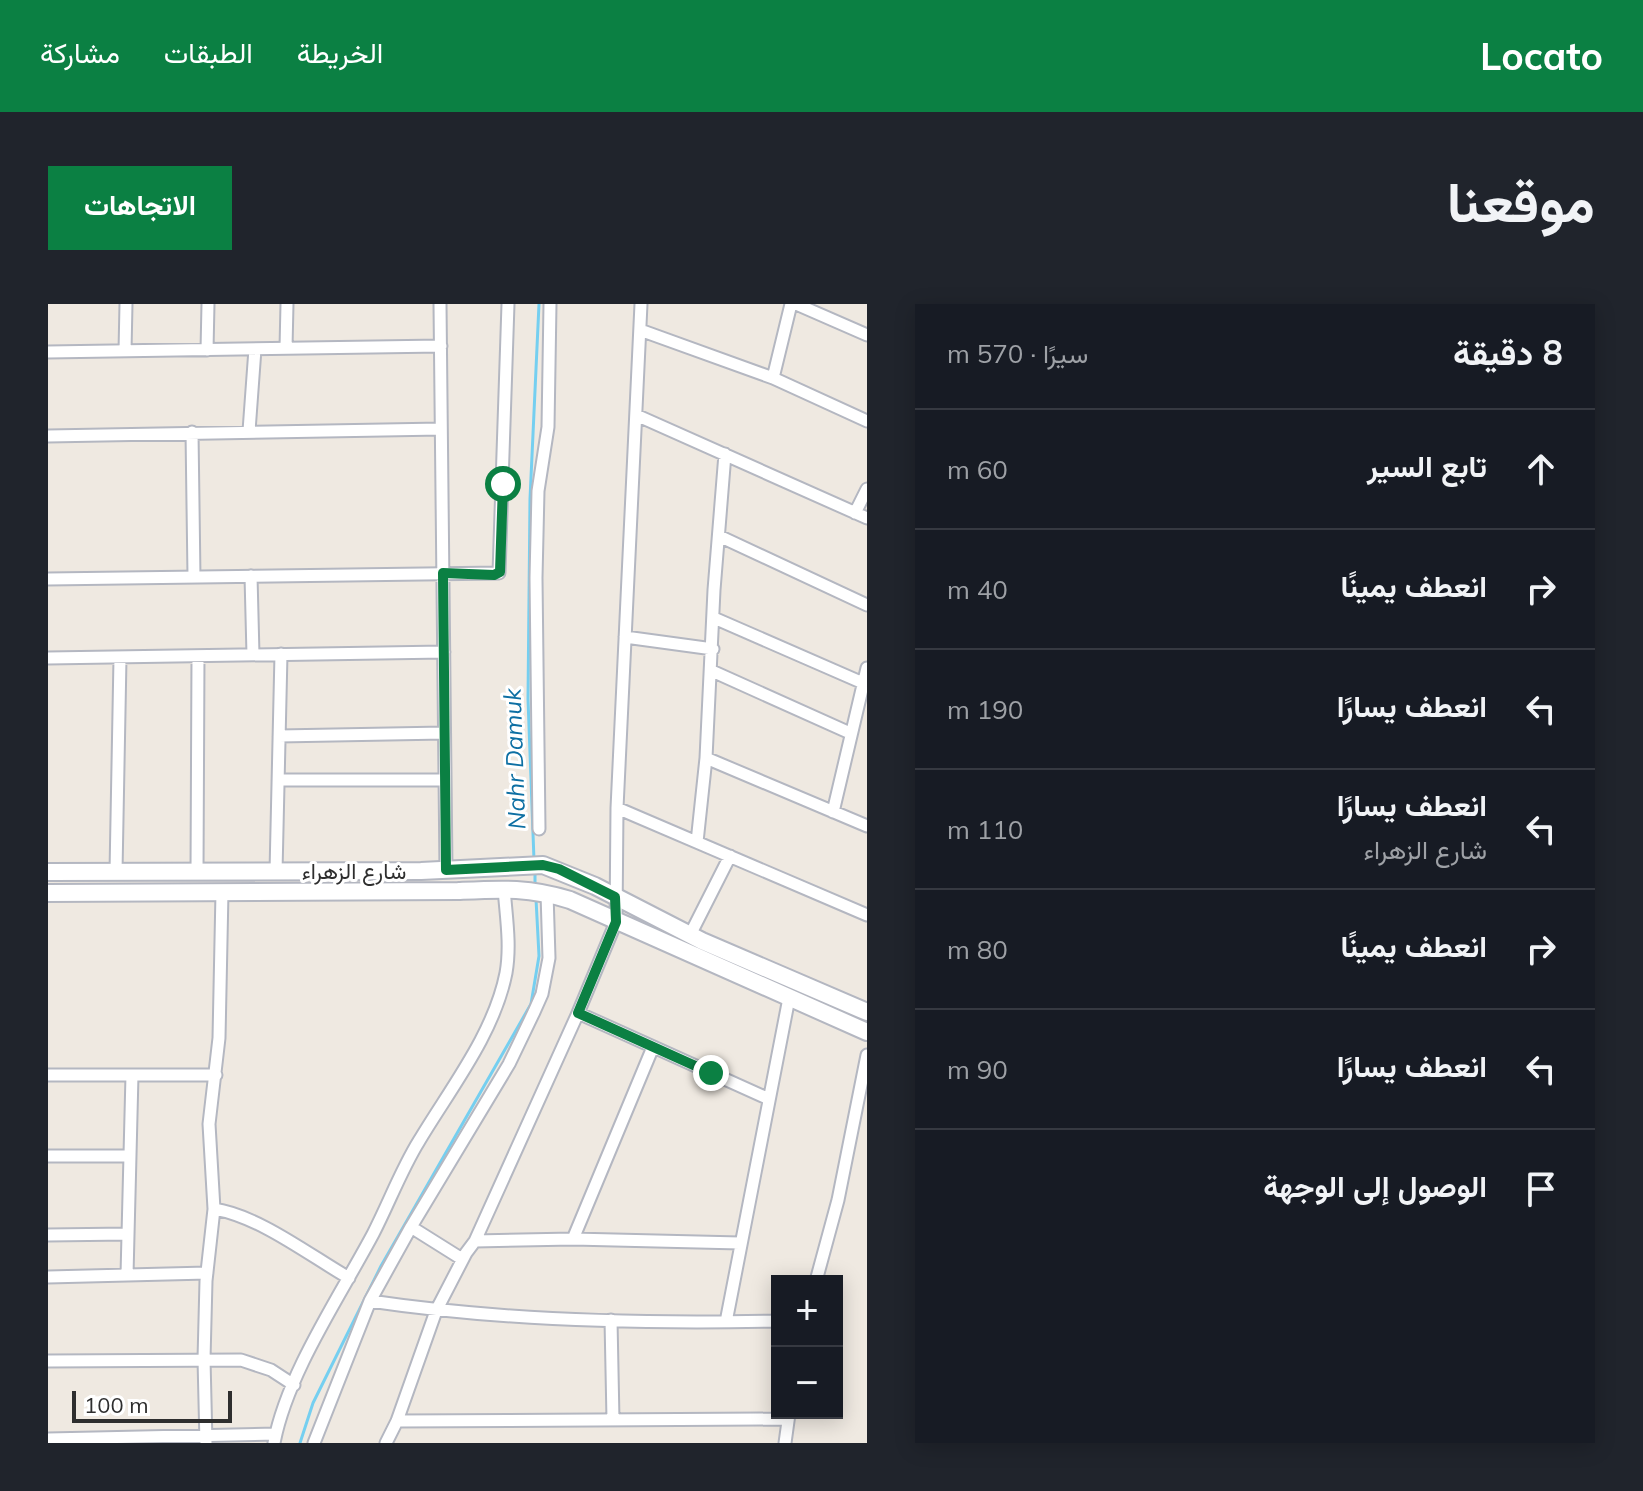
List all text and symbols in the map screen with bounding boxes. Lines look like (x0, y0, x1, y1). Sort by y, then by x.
text: Locato (1480, 32, 1603, 80)
text: مشاركة (40, 35, 120, 70)
text: الطبقات (164, 35, 253, 70)
text: الخريطة (297, 35, 383, 70)
button: الاتجاهات (48, 166, 232, 250)
text: موقعنا (1447, 166, 1595, 236)
text: 8 دقيقة (1453, 331, 1563, 374)
text: سيرًا · 570 m (947, 337, 1088, 370)
text: تابع السير (1367, 447, 1487, 485)
icon: ahead (1519, 447, 1563, 491)
text: 60 m (947, 453, 1008, 486)
route start (485, 466, 521, 502)
text: انعطف يمينًا (1341, 567, 1487, 605)
icon: right (1519, 567, 1563, 611)
text: 40 m (947, 573, 1008, 606)
water label: Nahr Damuk (497, 687, 531, 830)
text: انعطف يسارًا (1337, 687, 1487, 725)
icon: left (1519, 687, 1563, 731)
text: 190 m (947, 693, 1023, 726)
text: انعطف يسارًا (1337, 786, 1487, 824)
icon: left (1519, 807, 1563, 851)
text: 110 m (947, 813, 1023, 846)
text: شارع الزهراء (1364, 833, 1487, 866)
street label: شارع الزهراء (302, 857, 406, 886)
text: انعطف يمينًا (1341, 927, 1487, 965)
icon: right (1519, 927, 1563, 971)
text: 80 m (947, 933, 1008, 966)
text: انعطف يسارًا (1337, 1047, 1487, 1085)
icon: left (1519, 1047, 1563, 1091)
text: 90 m (947, 1053, 1008, 1086)
route end (693, 1055, 729, 1091)
text: الوصول إلى الوجهة (1263, 1167, 1487, 1205)
icon: arrive (1519, 1167, 1563, 1211)
map controls (771, 1275, 843, 1419)
button: + (771, 1275, 843, 1347)
button: − (771, 1347, 843, 1419)
scale bar (72, 1387, 232, 1423)
text: 100 m (84, 1391, 149, 1419)

